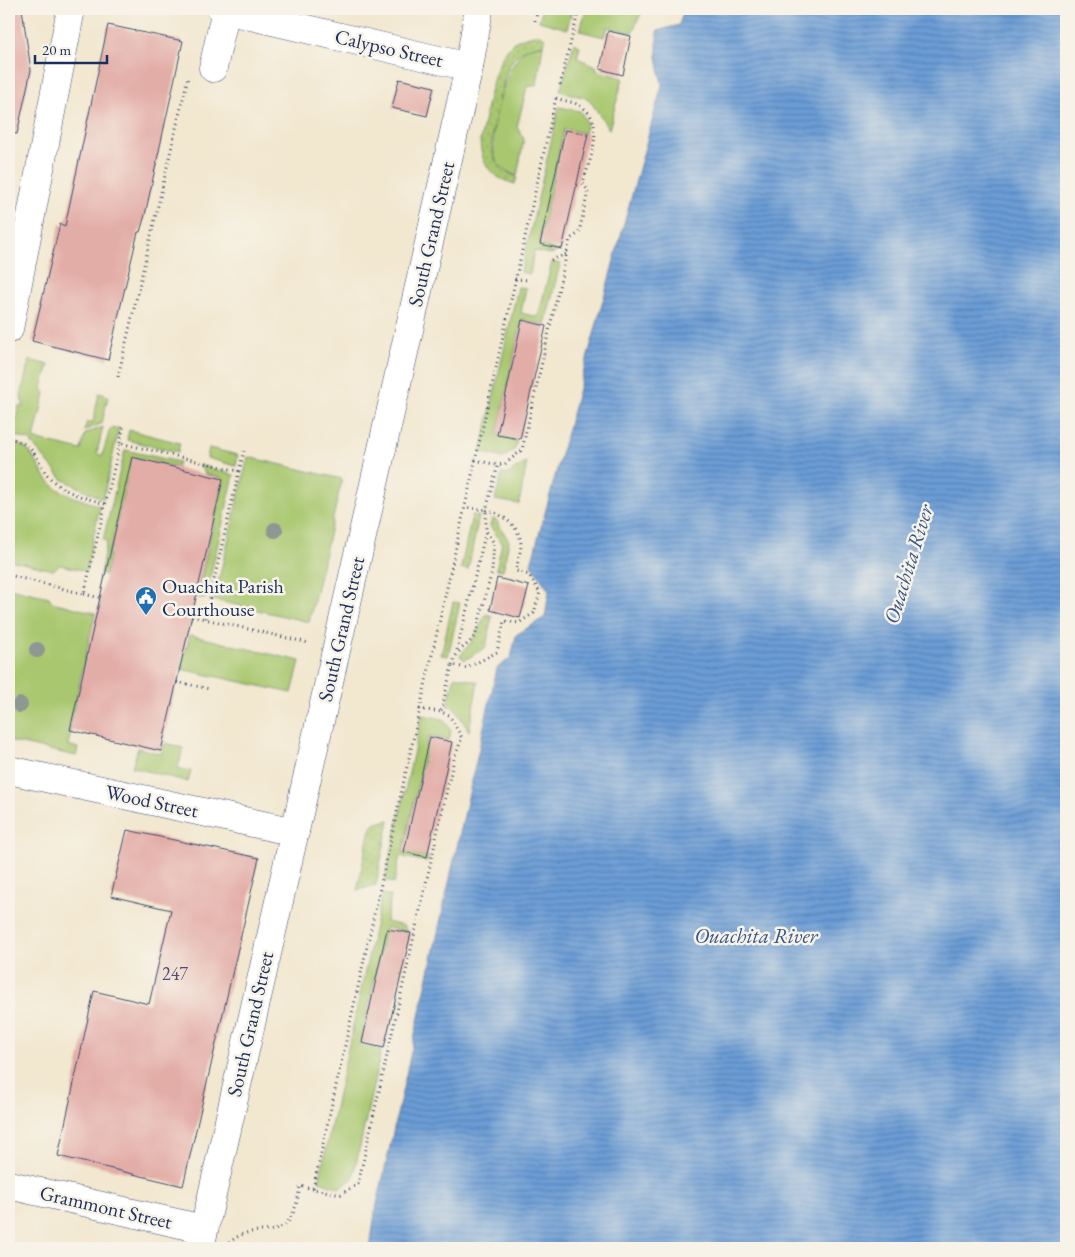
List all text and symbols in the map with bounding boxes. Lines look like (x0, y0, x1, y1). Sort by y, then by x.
street label: Calypso Street (332, 23, 446, 73)
scale bar (35, 32, 108, 64)
text: 20 m (42, 40, 71, 59)
street label: South Grand Street (402, 158, 460, 309)
water label: Ouachita River (877, 500, 939, 627)
street label: South Grand Street (312, 553, 370, 704)
place label: Ouachita Parish Courthouse (162, 573, 284, 622)
public building icon: Ouachita Parish Courthouse (134, 585, 158, 616)
street label: Wood Street (103, 778, 201, 824)
water label: Ouachita River (694, 922, 819, 949)
street label: South Grand Street (221, 948, 279, 1099)
house number: 247 (162, 962, 188, 985)
street label: Grammont Street (37, 1179, 175, 1235)

